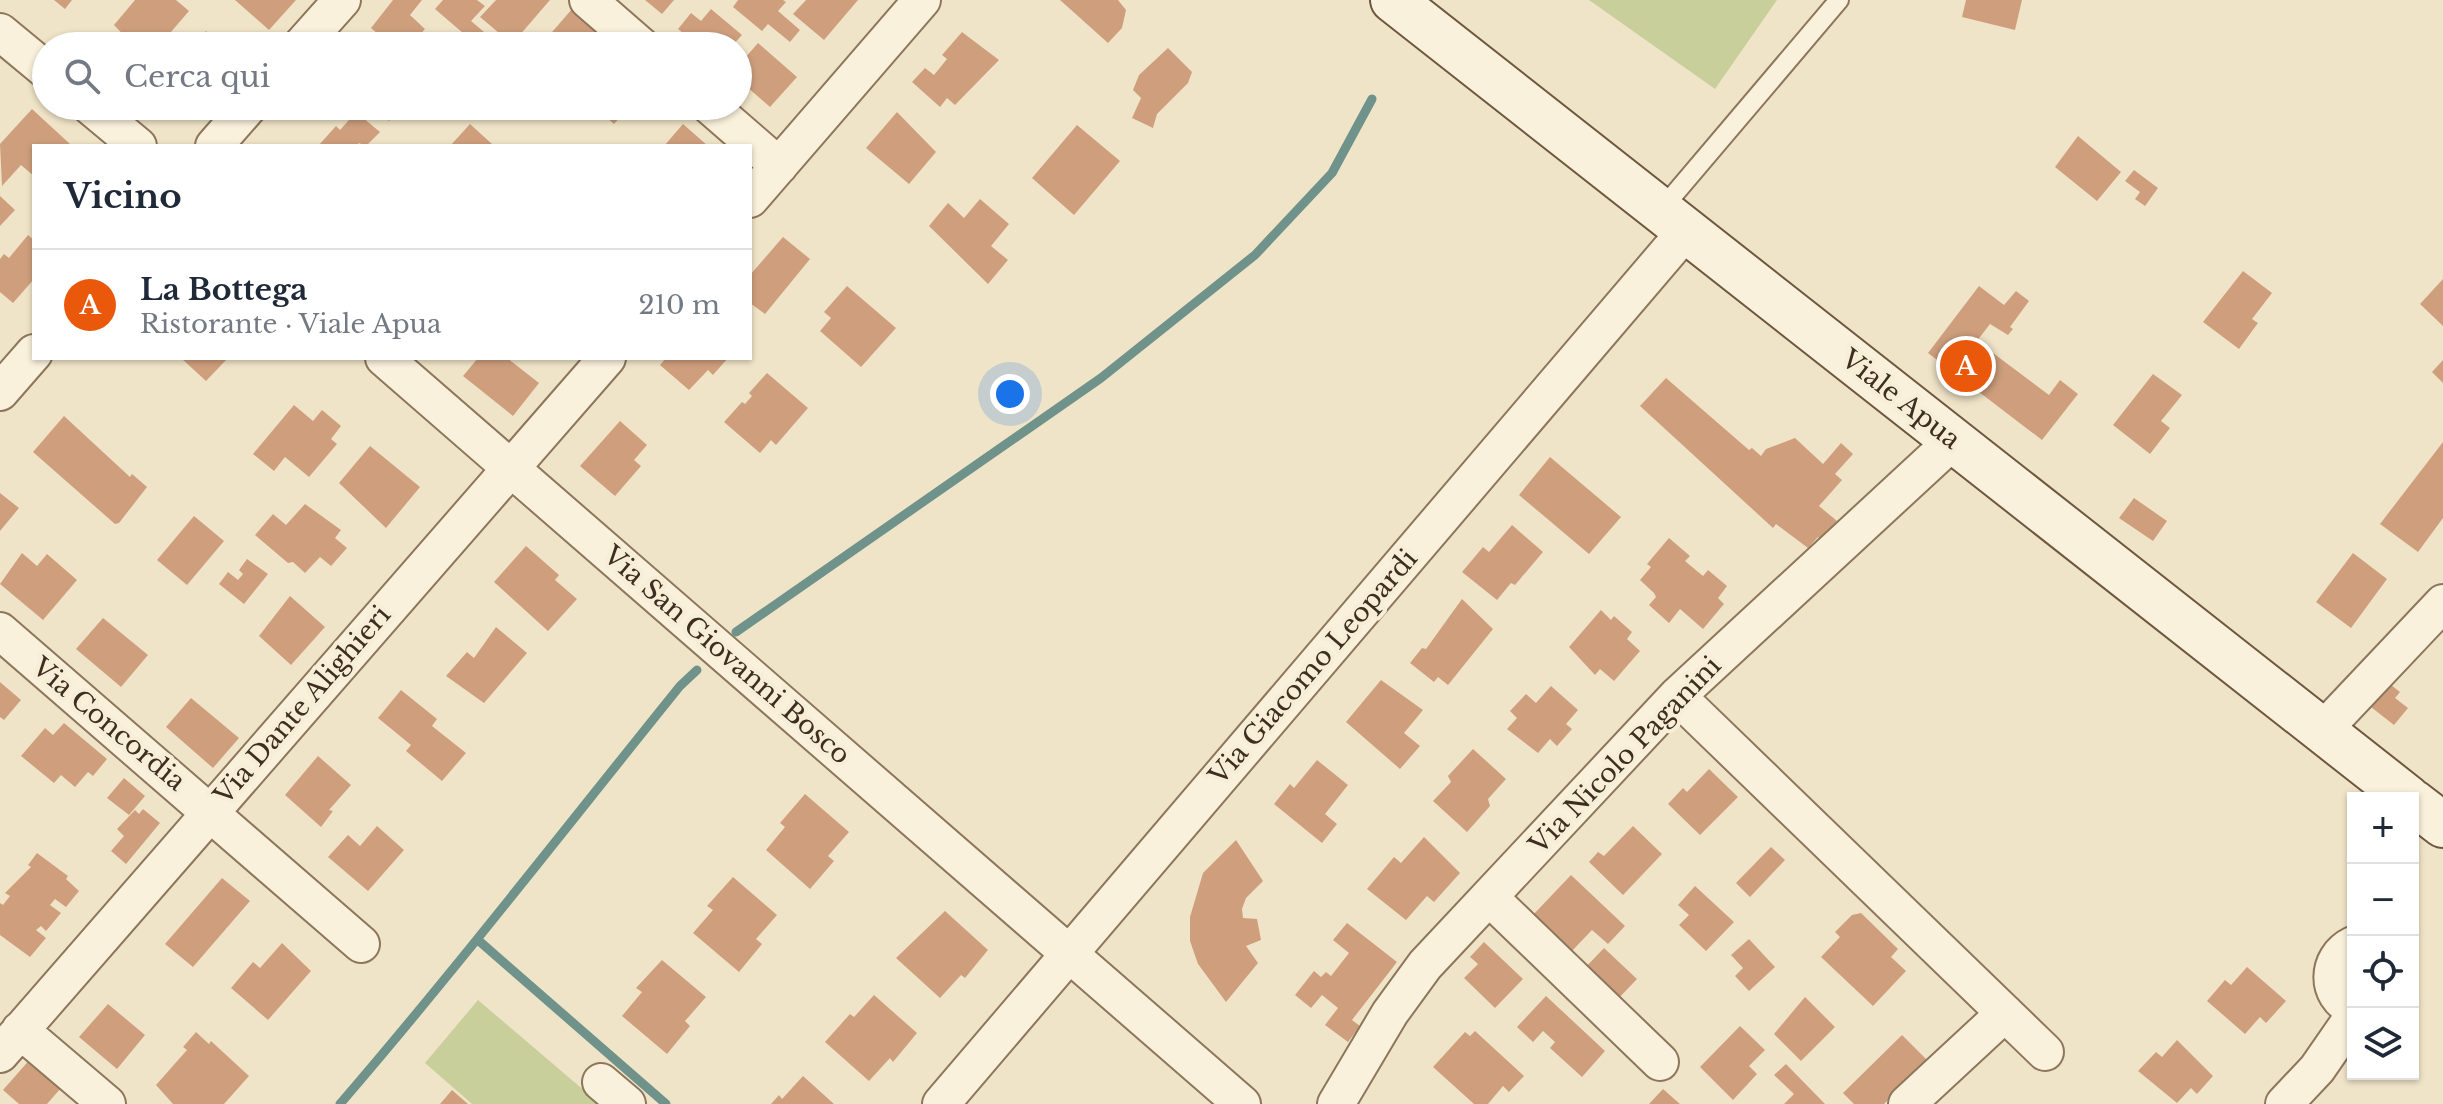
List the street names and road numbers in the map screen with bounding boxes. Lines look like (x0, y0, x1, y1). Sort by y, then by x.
street label: Viale Apua (1835, 342, 1967, 456)
street label: Via San Giovanni Bosco (596, 538, 857, 771)
street label: Via Giacomo Leopardi (1201, 543, 1424, 792)
street label: Via Dante Alighieri (206, 599, 397, 812)
street label: Via Concordia (25, 650, 193, 798)
street label: Via Nicolo Paganini (1522, 650, 1728, 861)

